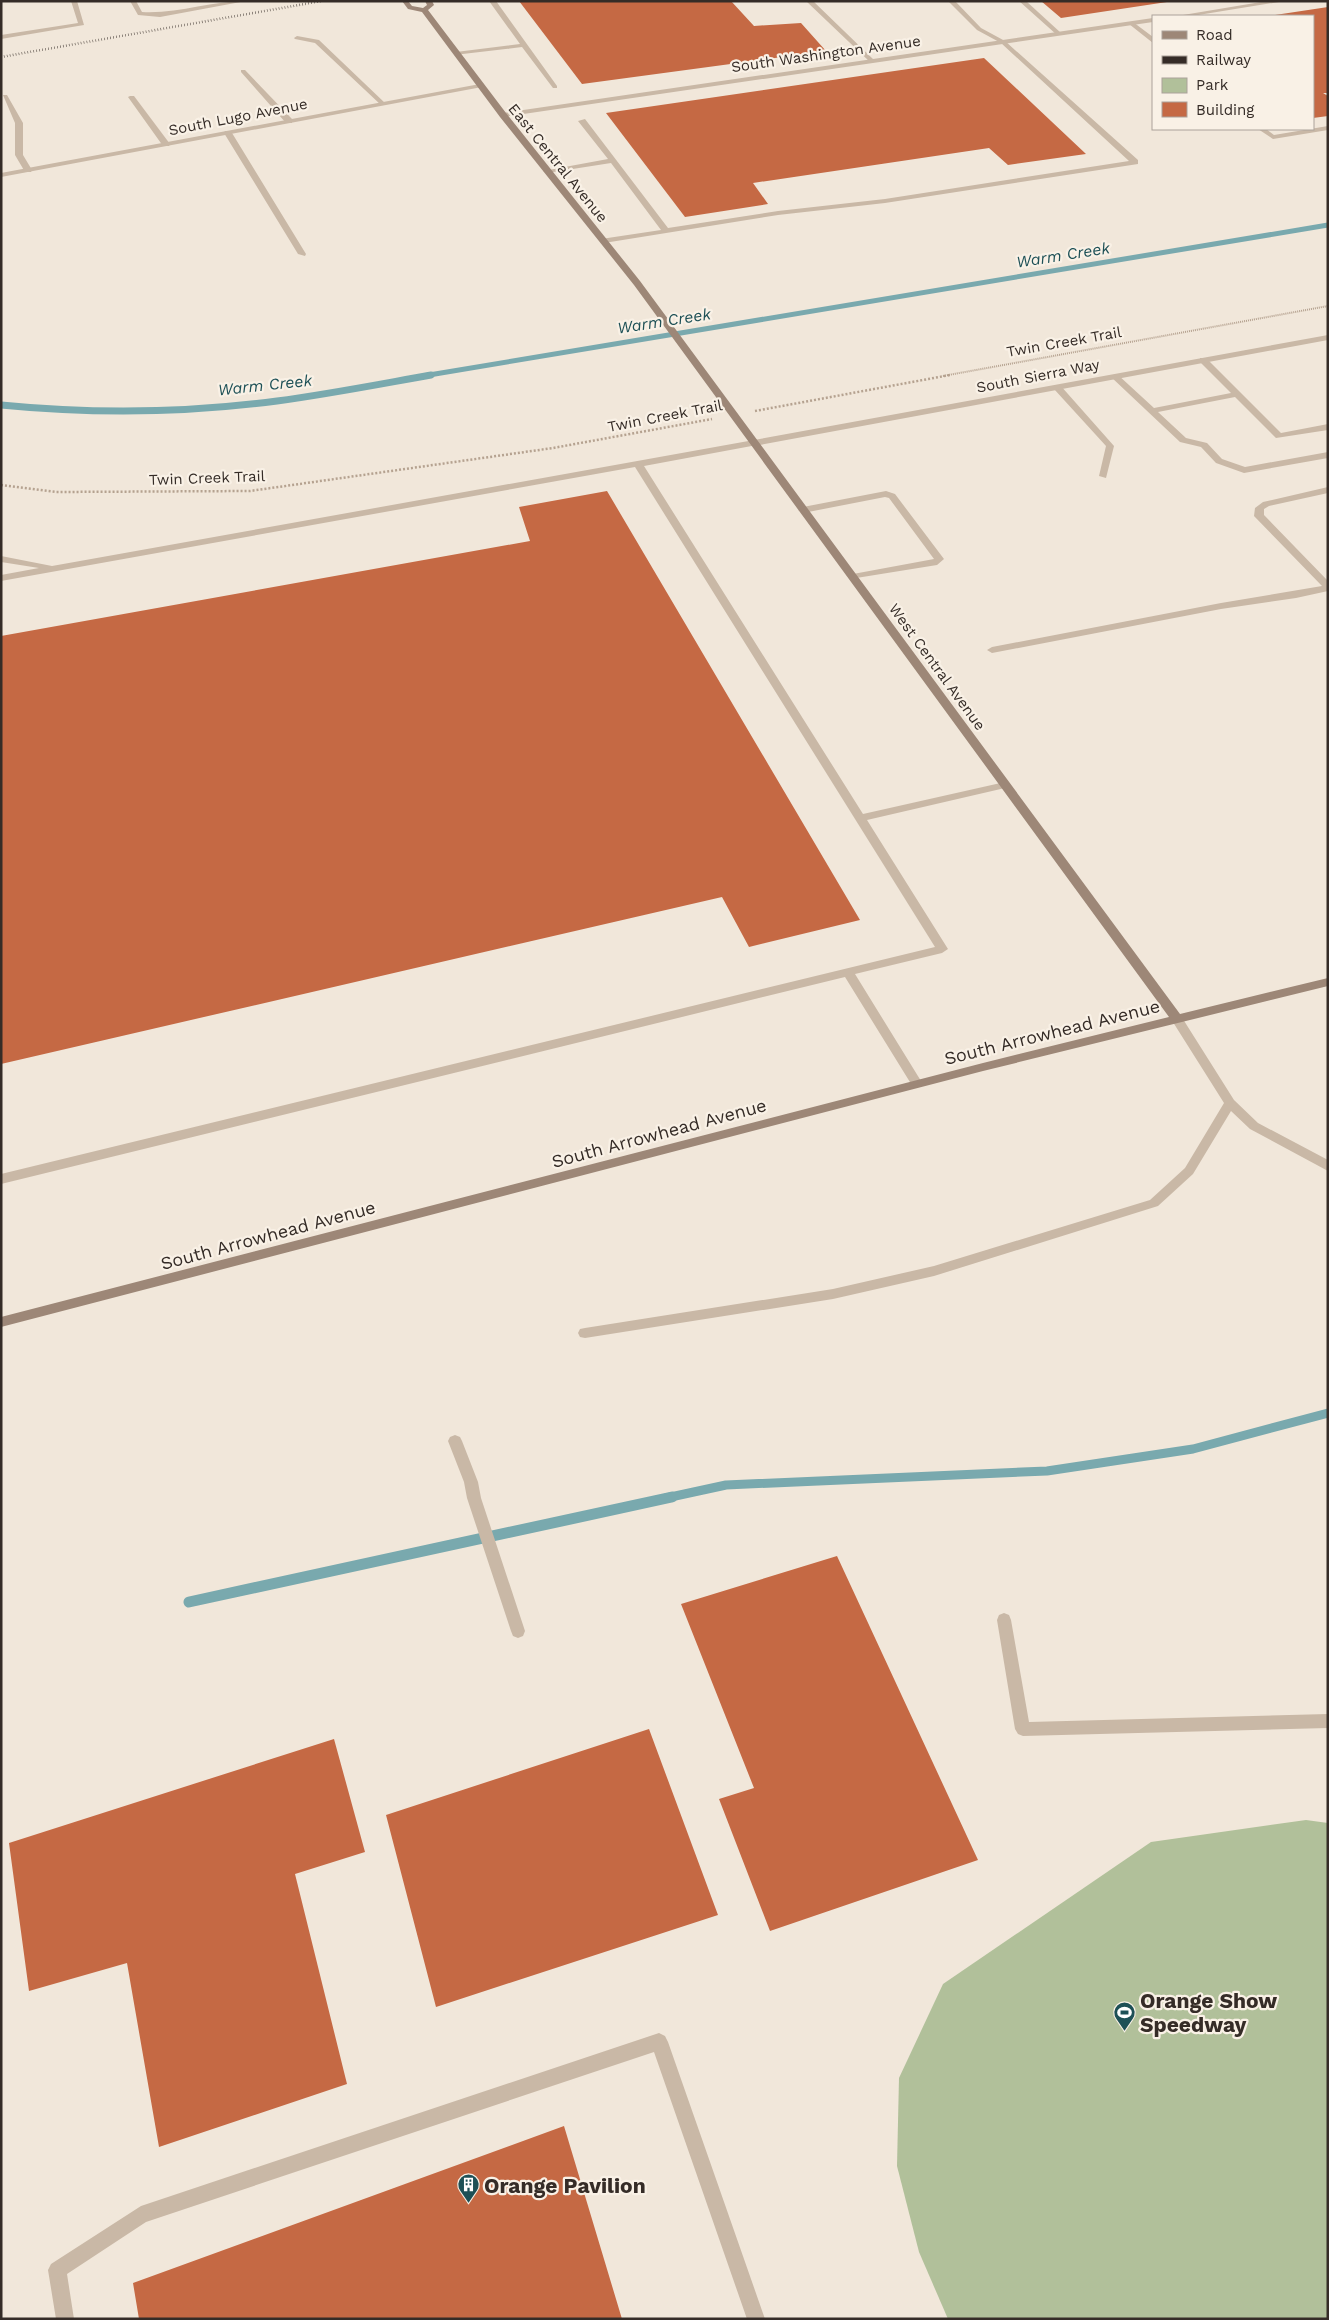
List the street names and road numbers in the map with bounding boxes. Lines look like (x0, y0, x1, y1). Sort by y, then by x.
street label: South Washington Avenue (730, 32, 922, 76)
street label: South Lugo Avenue (167, 95, 309, 139)
street label: East Central Avenue (504, 100, 612, 226)
street label: Twin Creek Trail (1005, 323, 1123, 361)
street label: South Sierra Way (975, 355, 1101, 397)
street label: Twin Creek Trail (606, 396, 724, 436)
street label: Twin Creek Trail (149, 467, 266, 489)
street label: West Central Avenue (885, 600, 989, 734)
street label: South Arrowhead Avenue (942, 995, 1162, 1069)
street label: South Arrowhead Avenue (549, 1094, 769, 1172)
street label: South Arrowhead Avenue (158, 1196, 378, 1274)

